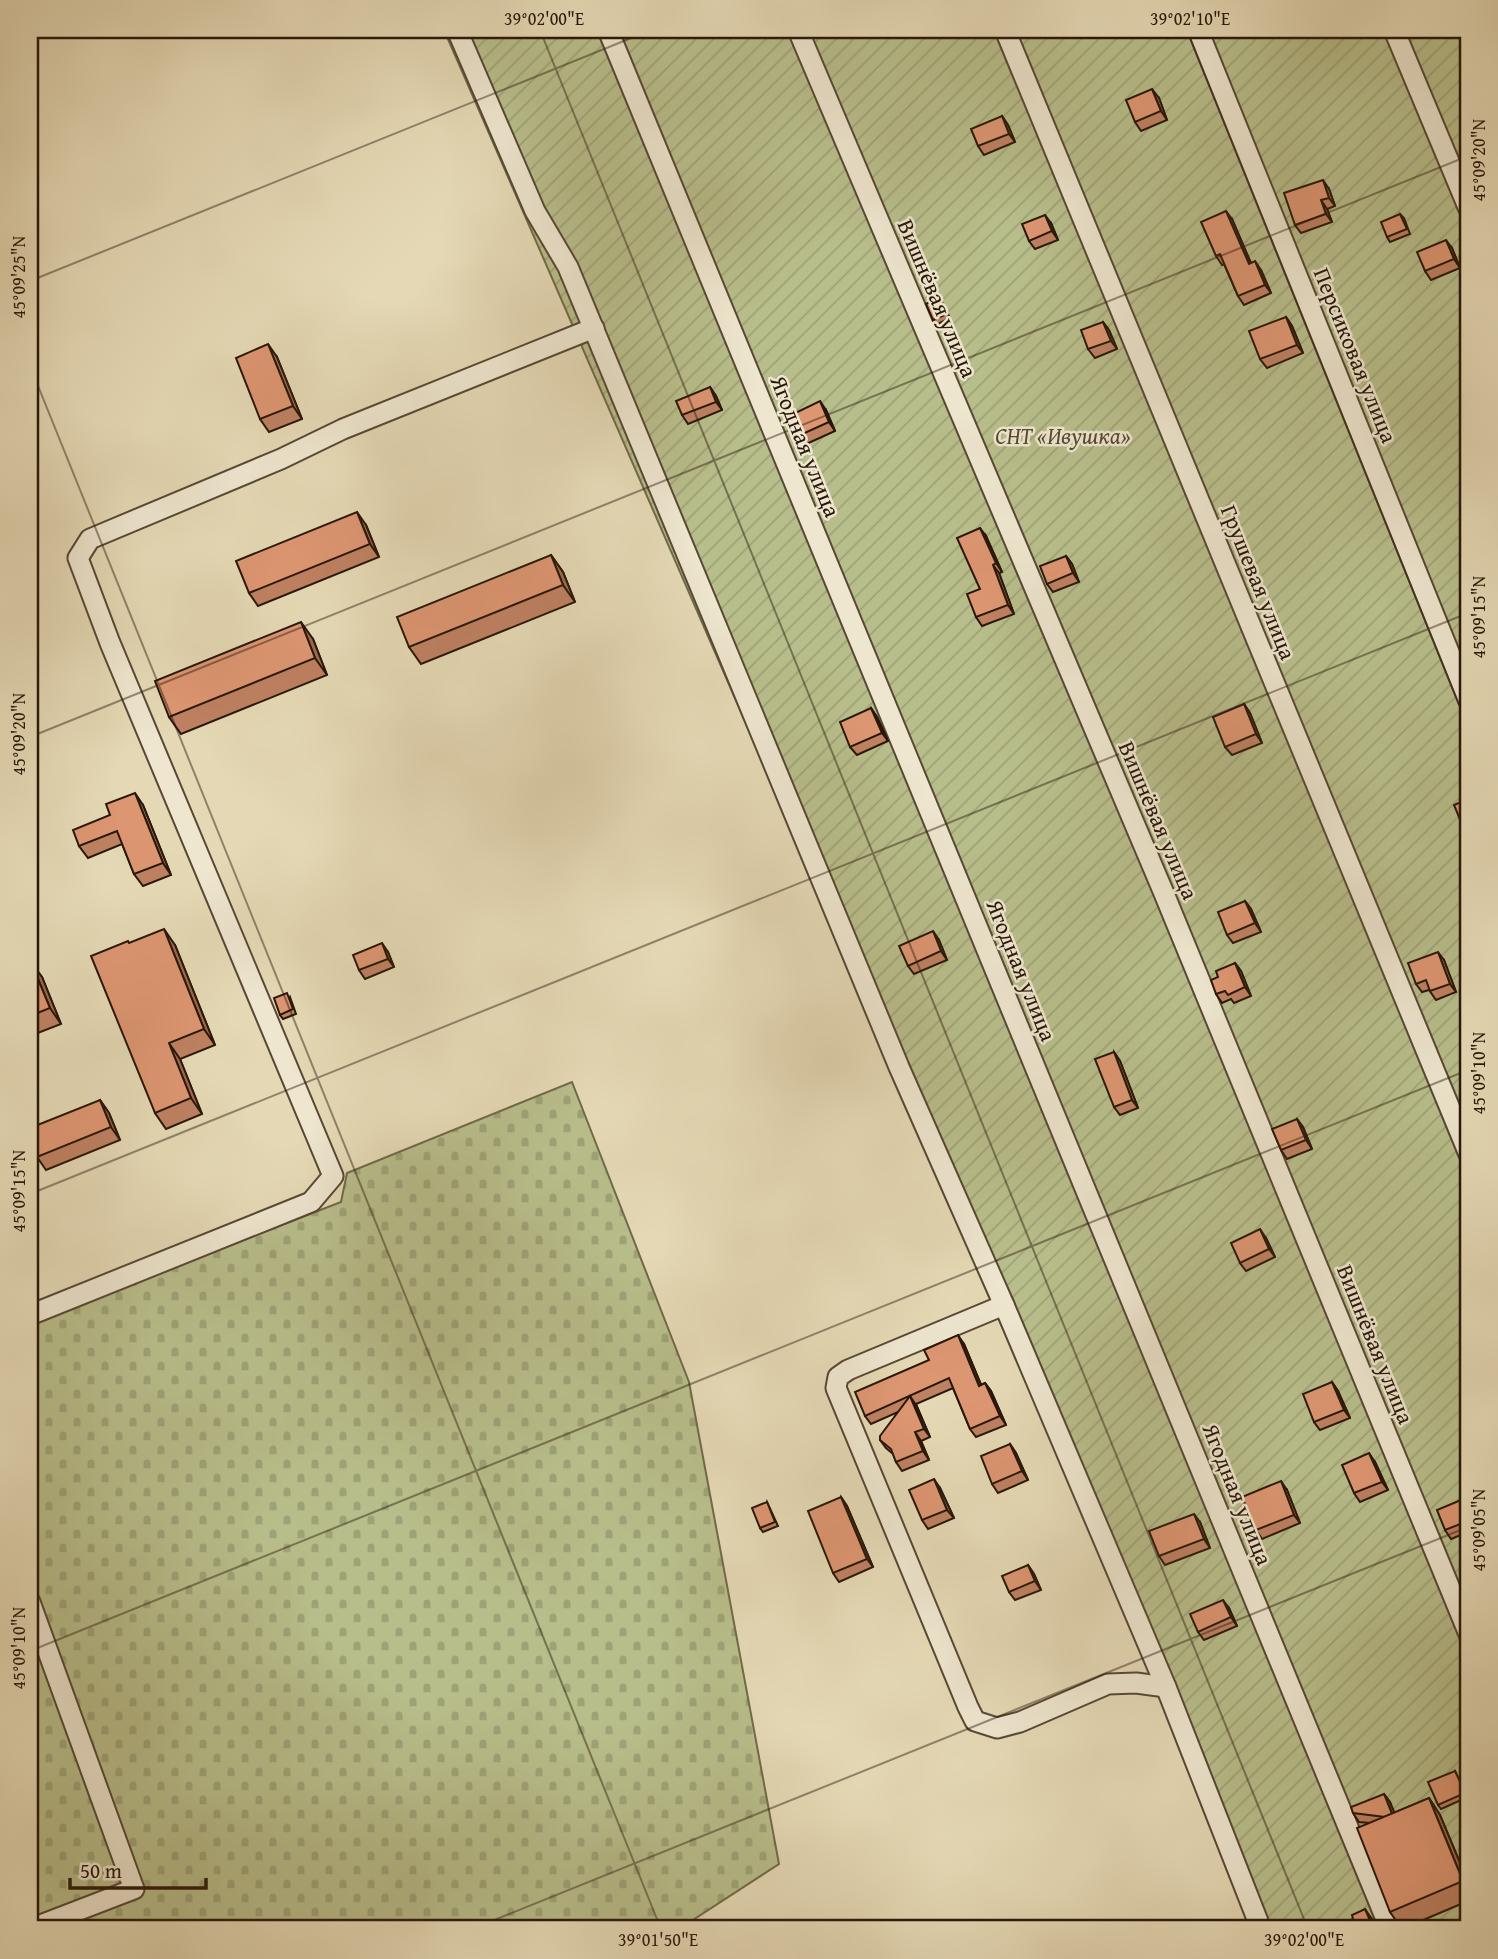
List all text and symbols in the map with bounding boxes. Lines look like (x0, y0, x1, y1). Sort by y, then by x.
text: 39°02'00"E (504, 5, 584, 32)
text: 39°02'10"E (1150, 5, 1230, 32)
text: 45°09'20"N (1465, 118, 1492, 201)
street label: Вишнёвая улица (890, 214, 986, 382)
text: 45°09'25"N (5, 235, 32, 318)
street label: Персиковая улица (1306, 262, 1406, 448)
street label: Ягодная улица (762, 369, 850, 522)
park label: СНТ «Ивушка» (995, 419, 1131, 452)
street label: Грушевая улица (1213, 500, 1305, 664)
text: 45°09'15"N (1465, 575, 1492, 658)
text: 45°09'20"N (5, 692, 32, 775)
street label: Вишнёвая улица (1111, 736, 1207, 904)
street label: Ягодная улица (978, 893, 1066, 1046)
text: 45°09'10"N (1465, 1031, 1492, 1114)
text: 45°09'15"N (5, 1149, 32, 1232)
street label: Вишнёвая улица (1329, 1259, 1423, 1429)
street label: Ягодная улица (1194, 1417, 1282, 1570)
text: 45°09'05"N (1465, 1488, 1492, 1571)
text: 45°09'10"N (5, 1606, 32, 1689)
scale bar (70, 1847, 206, 1891)
text: 50 m (80, 1855, 122, 1886)
text: 39°01'50"E (618, 1926, 698, 1953)
text: 39°02'00"E (1264, 1926, 1344, 1953)

